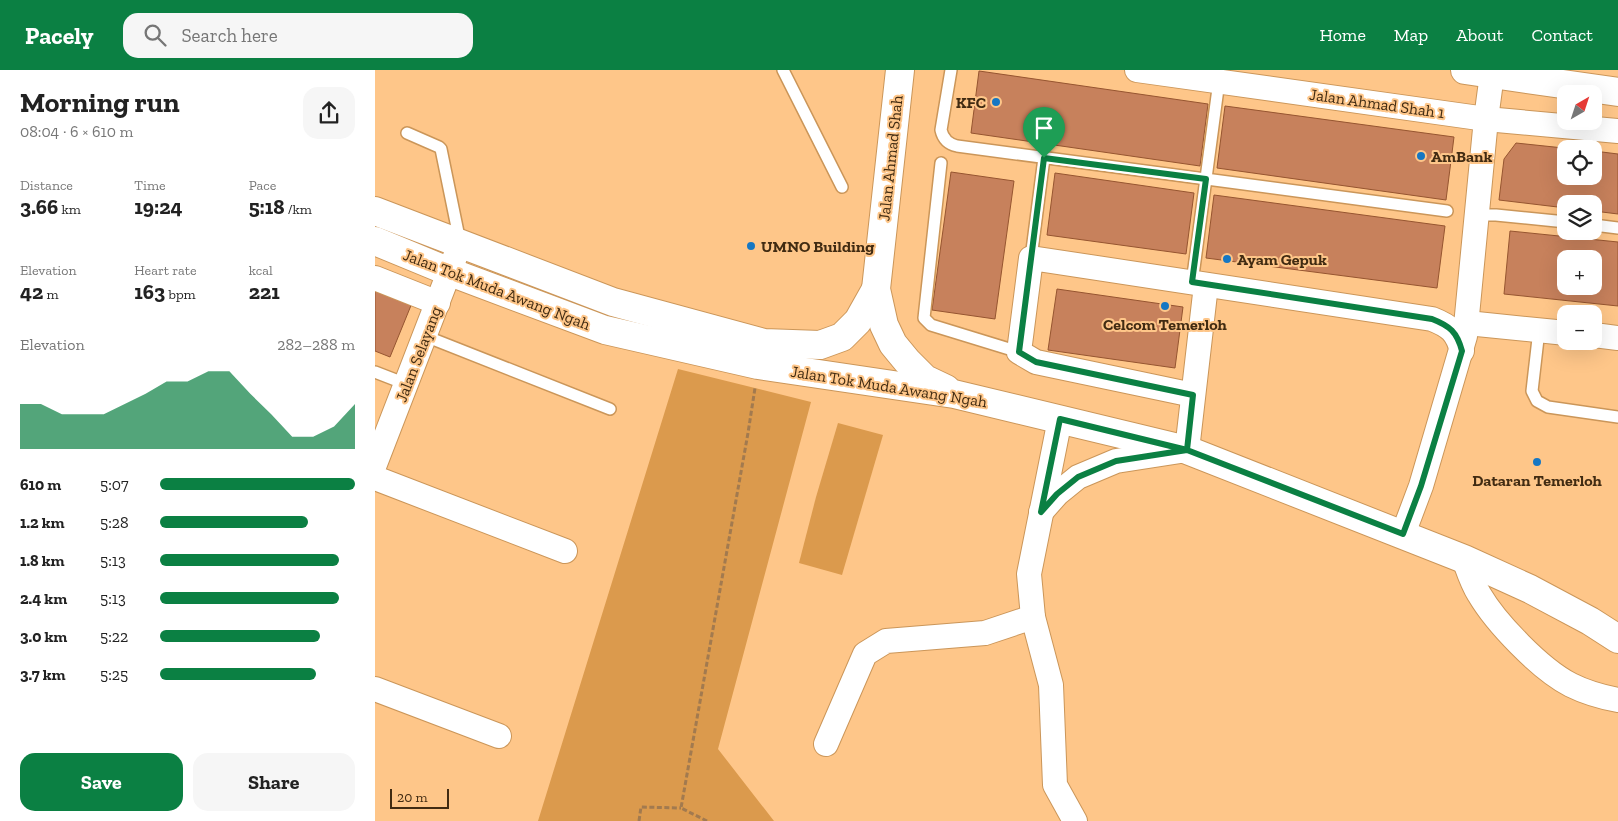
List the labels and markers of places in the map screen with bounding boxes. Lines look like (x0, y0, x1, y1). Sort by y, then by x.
place label: KFC (956, 93, 986, 112)
marker: KFC (990, 96, 1002, 108)
pin (1023, 107, 1065, 158)
place label: AmBank (1431, 147, 1493, 166)
marker: AmBank (1415, 150, 1427, 162)
place label: UMNO Building (761, 237, 874, 256)
marker: UMNO Building (745, 240, 757, 252)
place label: Ayam Gepuk (1237, 250, 1327, 269)
marker: Ayam Gepuk (1221, 253, 1233, 265)
marker: Celcom Temerloh (1159, 300, 1171, 312)
place label: Celcom Temerloh (1103, 315, 1228, 334)
marker: Dataran Temerloh (1531, 456, 1543, 468)
place label: Dataran Temerloh (1472, 471, 1603, 490)

